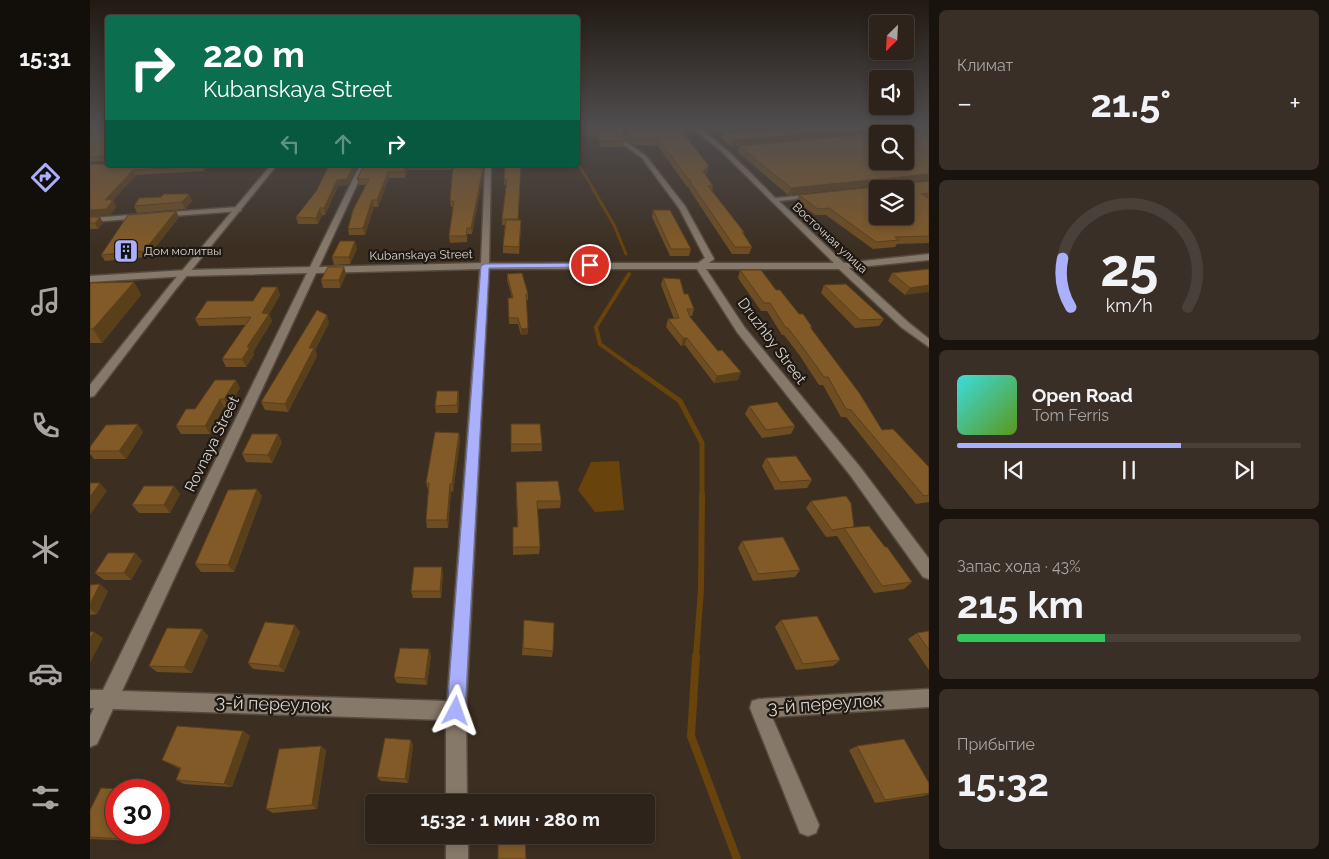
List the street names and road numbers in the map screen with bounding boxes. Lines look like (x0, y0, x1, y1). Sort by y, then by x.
street label: Восточная улица (790, 200, 870, 276)
street label: Kubanskaya Street (369, 247, 473, 263)
street label: Druzhby Street (734, 294, 810, 388)
street label: Rovnaya Street (181, 393, 243, 495)
street label: 3-й переулок (767, 689, 883, 718)
street label: 3-й переулок (215, 691, 331, 716)

